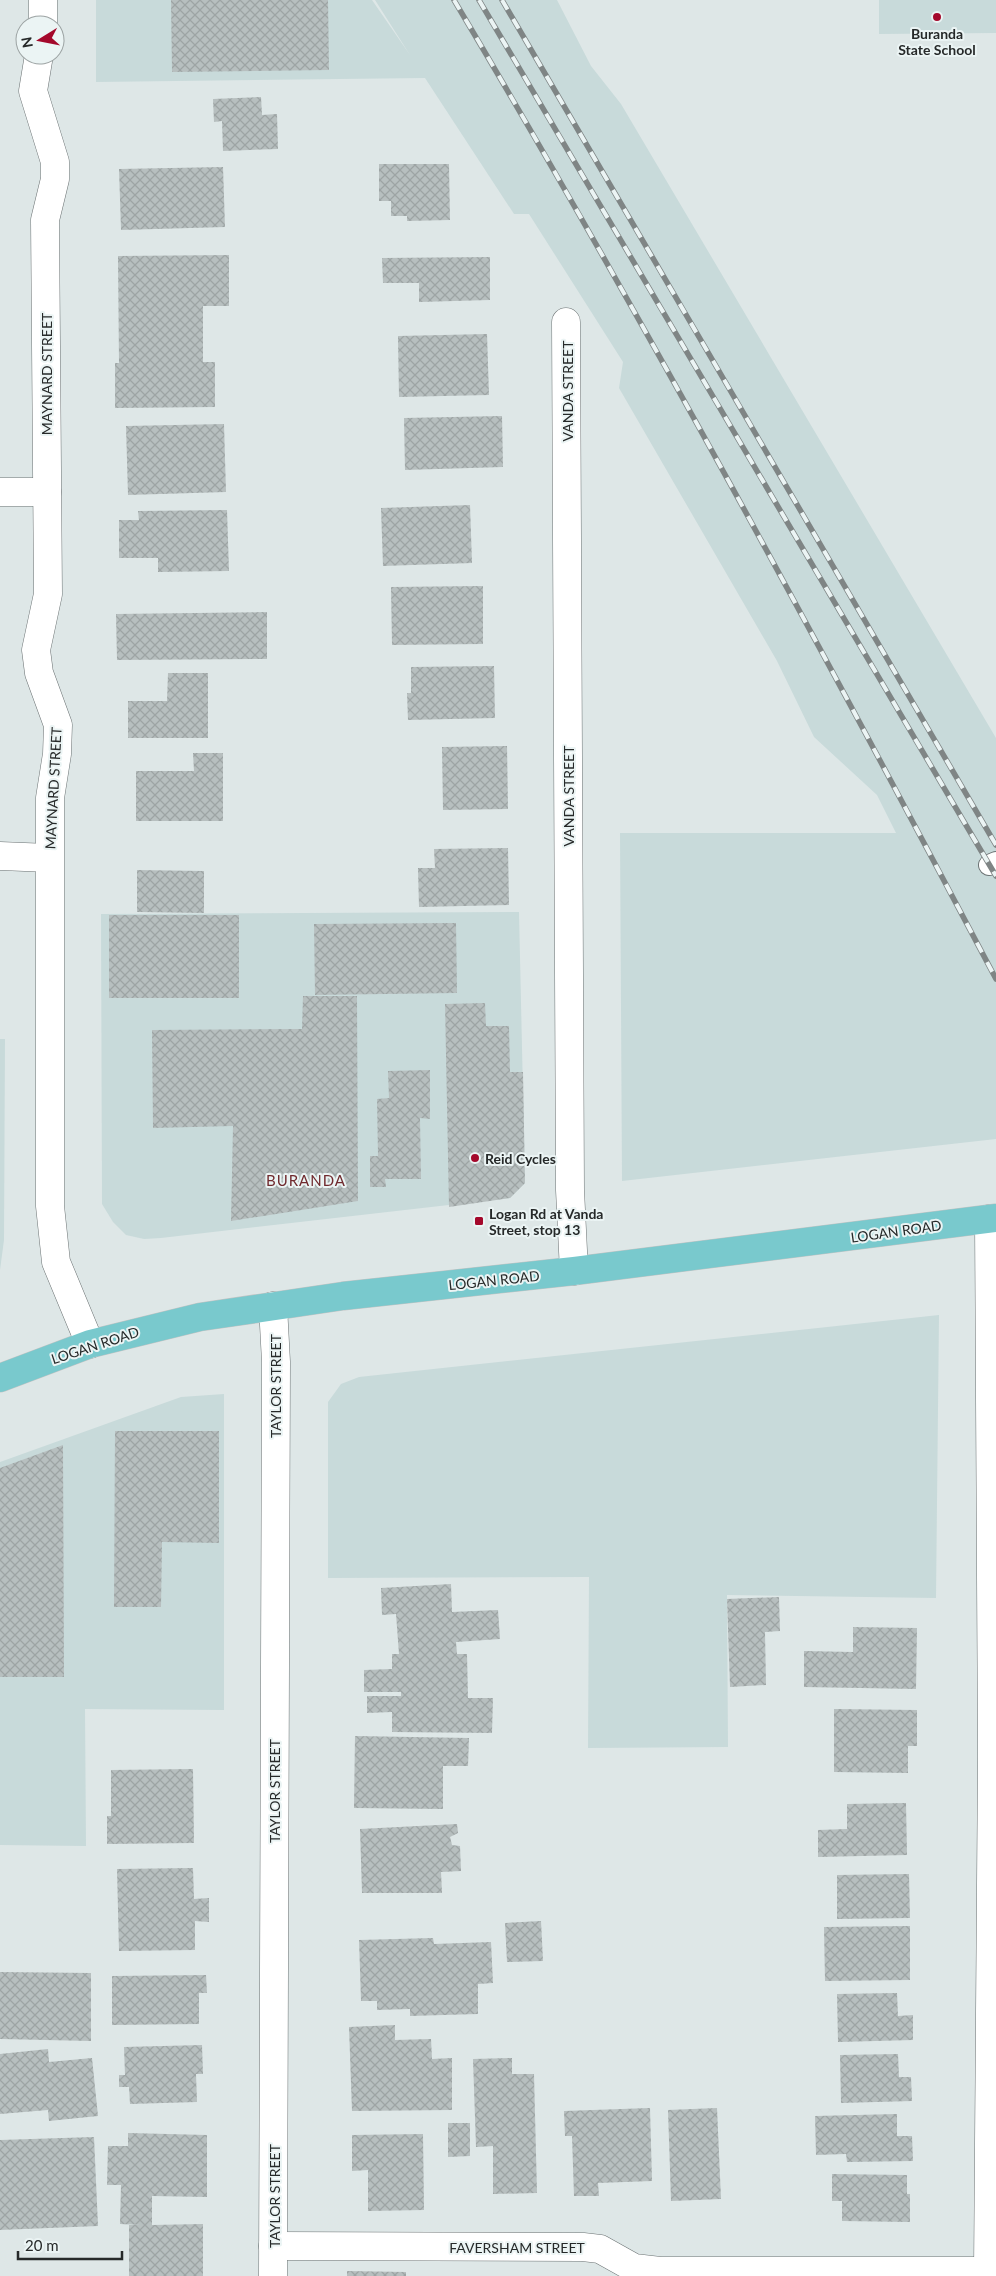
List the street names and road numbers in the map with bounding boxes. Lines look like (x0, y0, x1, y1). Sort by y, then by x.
street label: MAYNARD STREET (38, 312, 55, 435)
street label: VANDA STREET (559, 340, 576, 441)
street label: MAYNARD STREET (41, 726, 65, 850)
street label: VANDA STREET (560, 745, 577, 846)
street label: LOGAN ROAD (849, 1216, 943, 1246)
street label: LOGAN ROAD (448, 1267, 540, 1293)
street label: LOGAN ROAD (49, 1323, 141, 1367)
street label: TAYLOR STREET (267, 1333, 284, 1438)
street label: TAYLOR STREET (266, 1738, 283, 1843)
street label: TAYLOR STREET (266, 2143, 283, 2248)
street label: FAVERSHAM STREET (449, 2239, 586, 2256)

